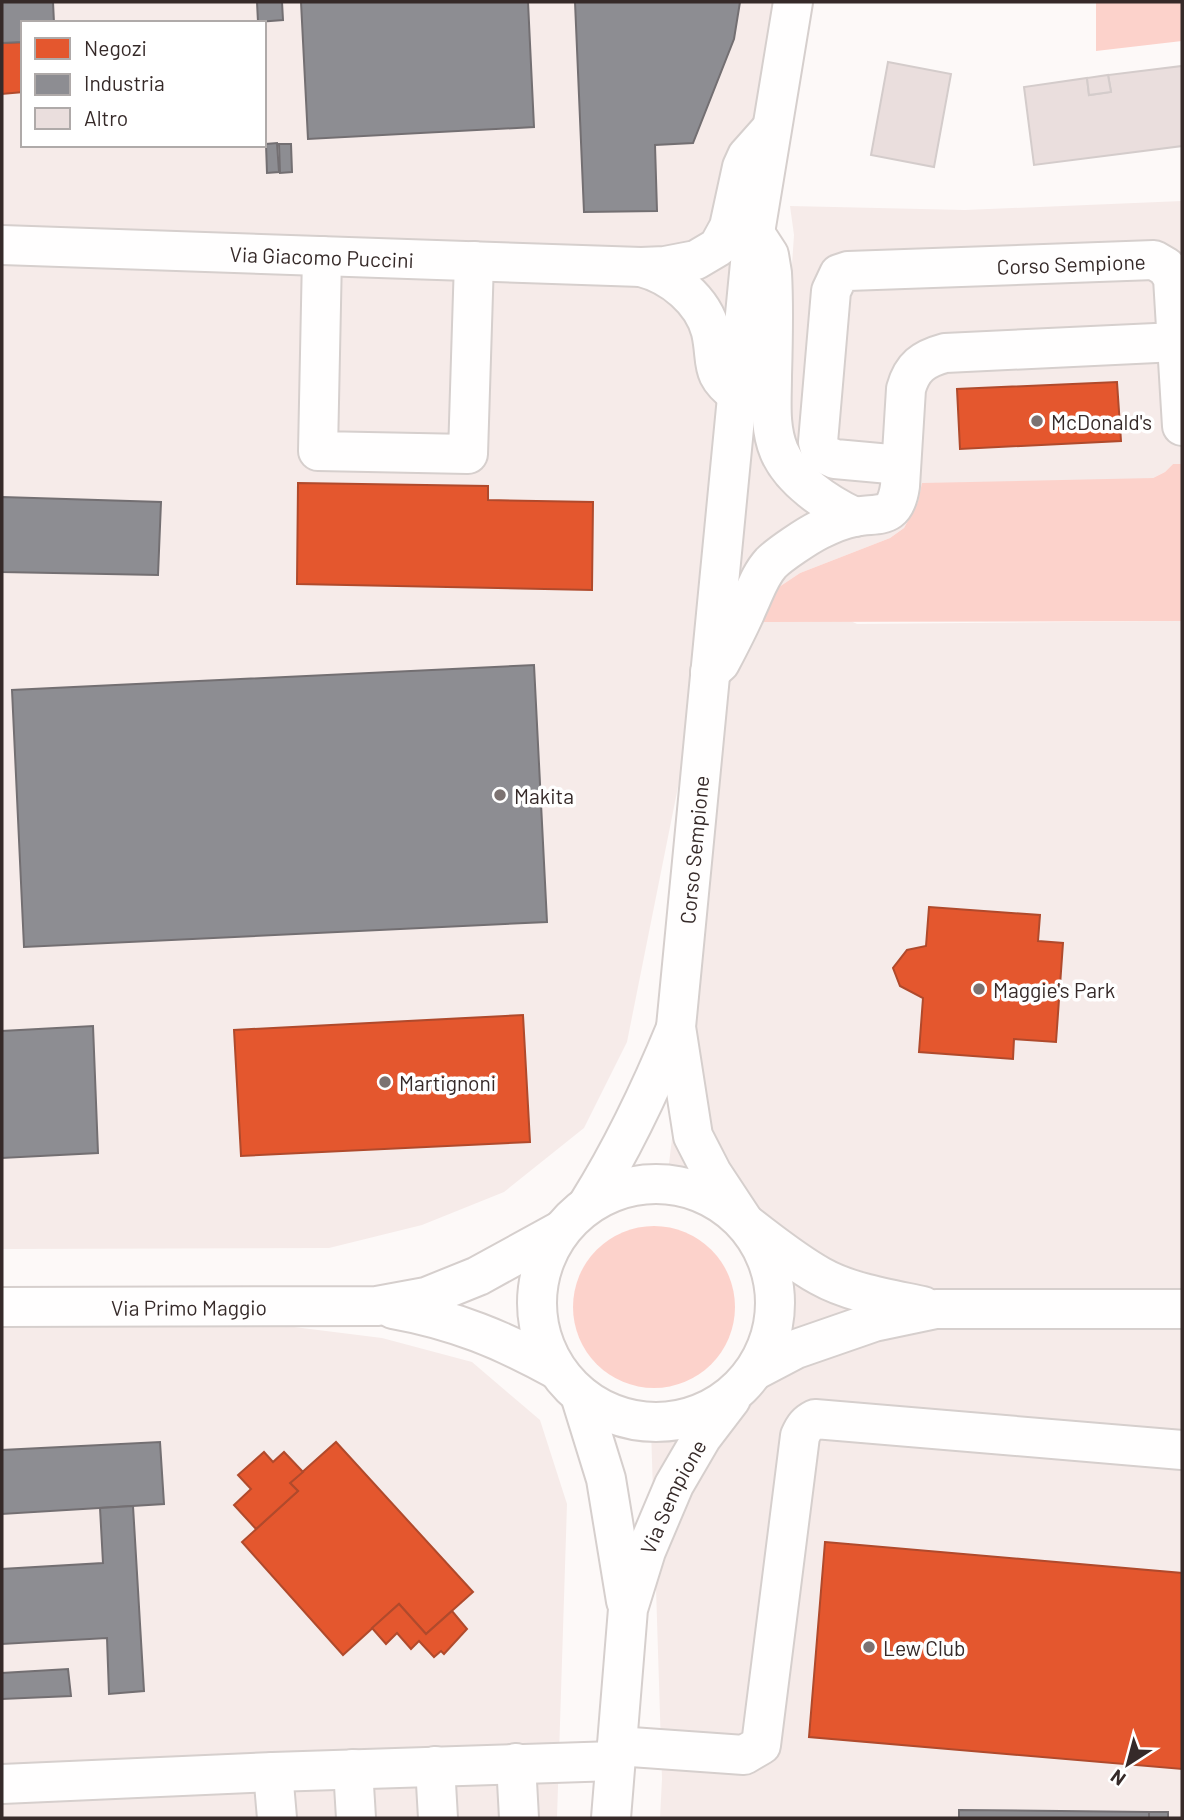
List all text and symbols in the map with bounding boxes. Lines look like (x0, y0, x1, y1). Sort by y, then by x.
legend (21, 21, 266, 147)
text: Negozi (84, 35, 147, 60)
text: Industria (84, 70, 165, 95)
text: Altro (84, 105, 128, 130)
street label: Via Giacomo Puccini (229, 240, 414, 272)
street label: Corso Sempione (996, 248, 1146, 278)
place label: McDonald's (1051, 409, 1152, 434)
marker: McDonald's (1029, 413, 1045, 429)
street label: Corso Sempione (674, 774, 713, 925)
place label: Makita (514, 783, 574, 808)
marker: Makita (492, 787, 508, 803)
place label: Maggie's Park (993, 977, 1115, 1002)
marker: Maggie's Park (971, 981, 987, 997)
place label: Martignoni (399, 1070, 496, 1095)
marker: Martignoni (377, 1074, 393, 1090)
street label: Via Primo Maggio (111, 1294, 267, 1319)
street label: Via Sempione (634, 1435, 711, 1557)
place label: Lew Club (883, 1635, 966, 1660)
marker: Lew Club (861, 1639, 877, 1655)
north arrow (1093, 1729, 1163, 1799)
text: N (1106, 1765, 1130, 1791)

